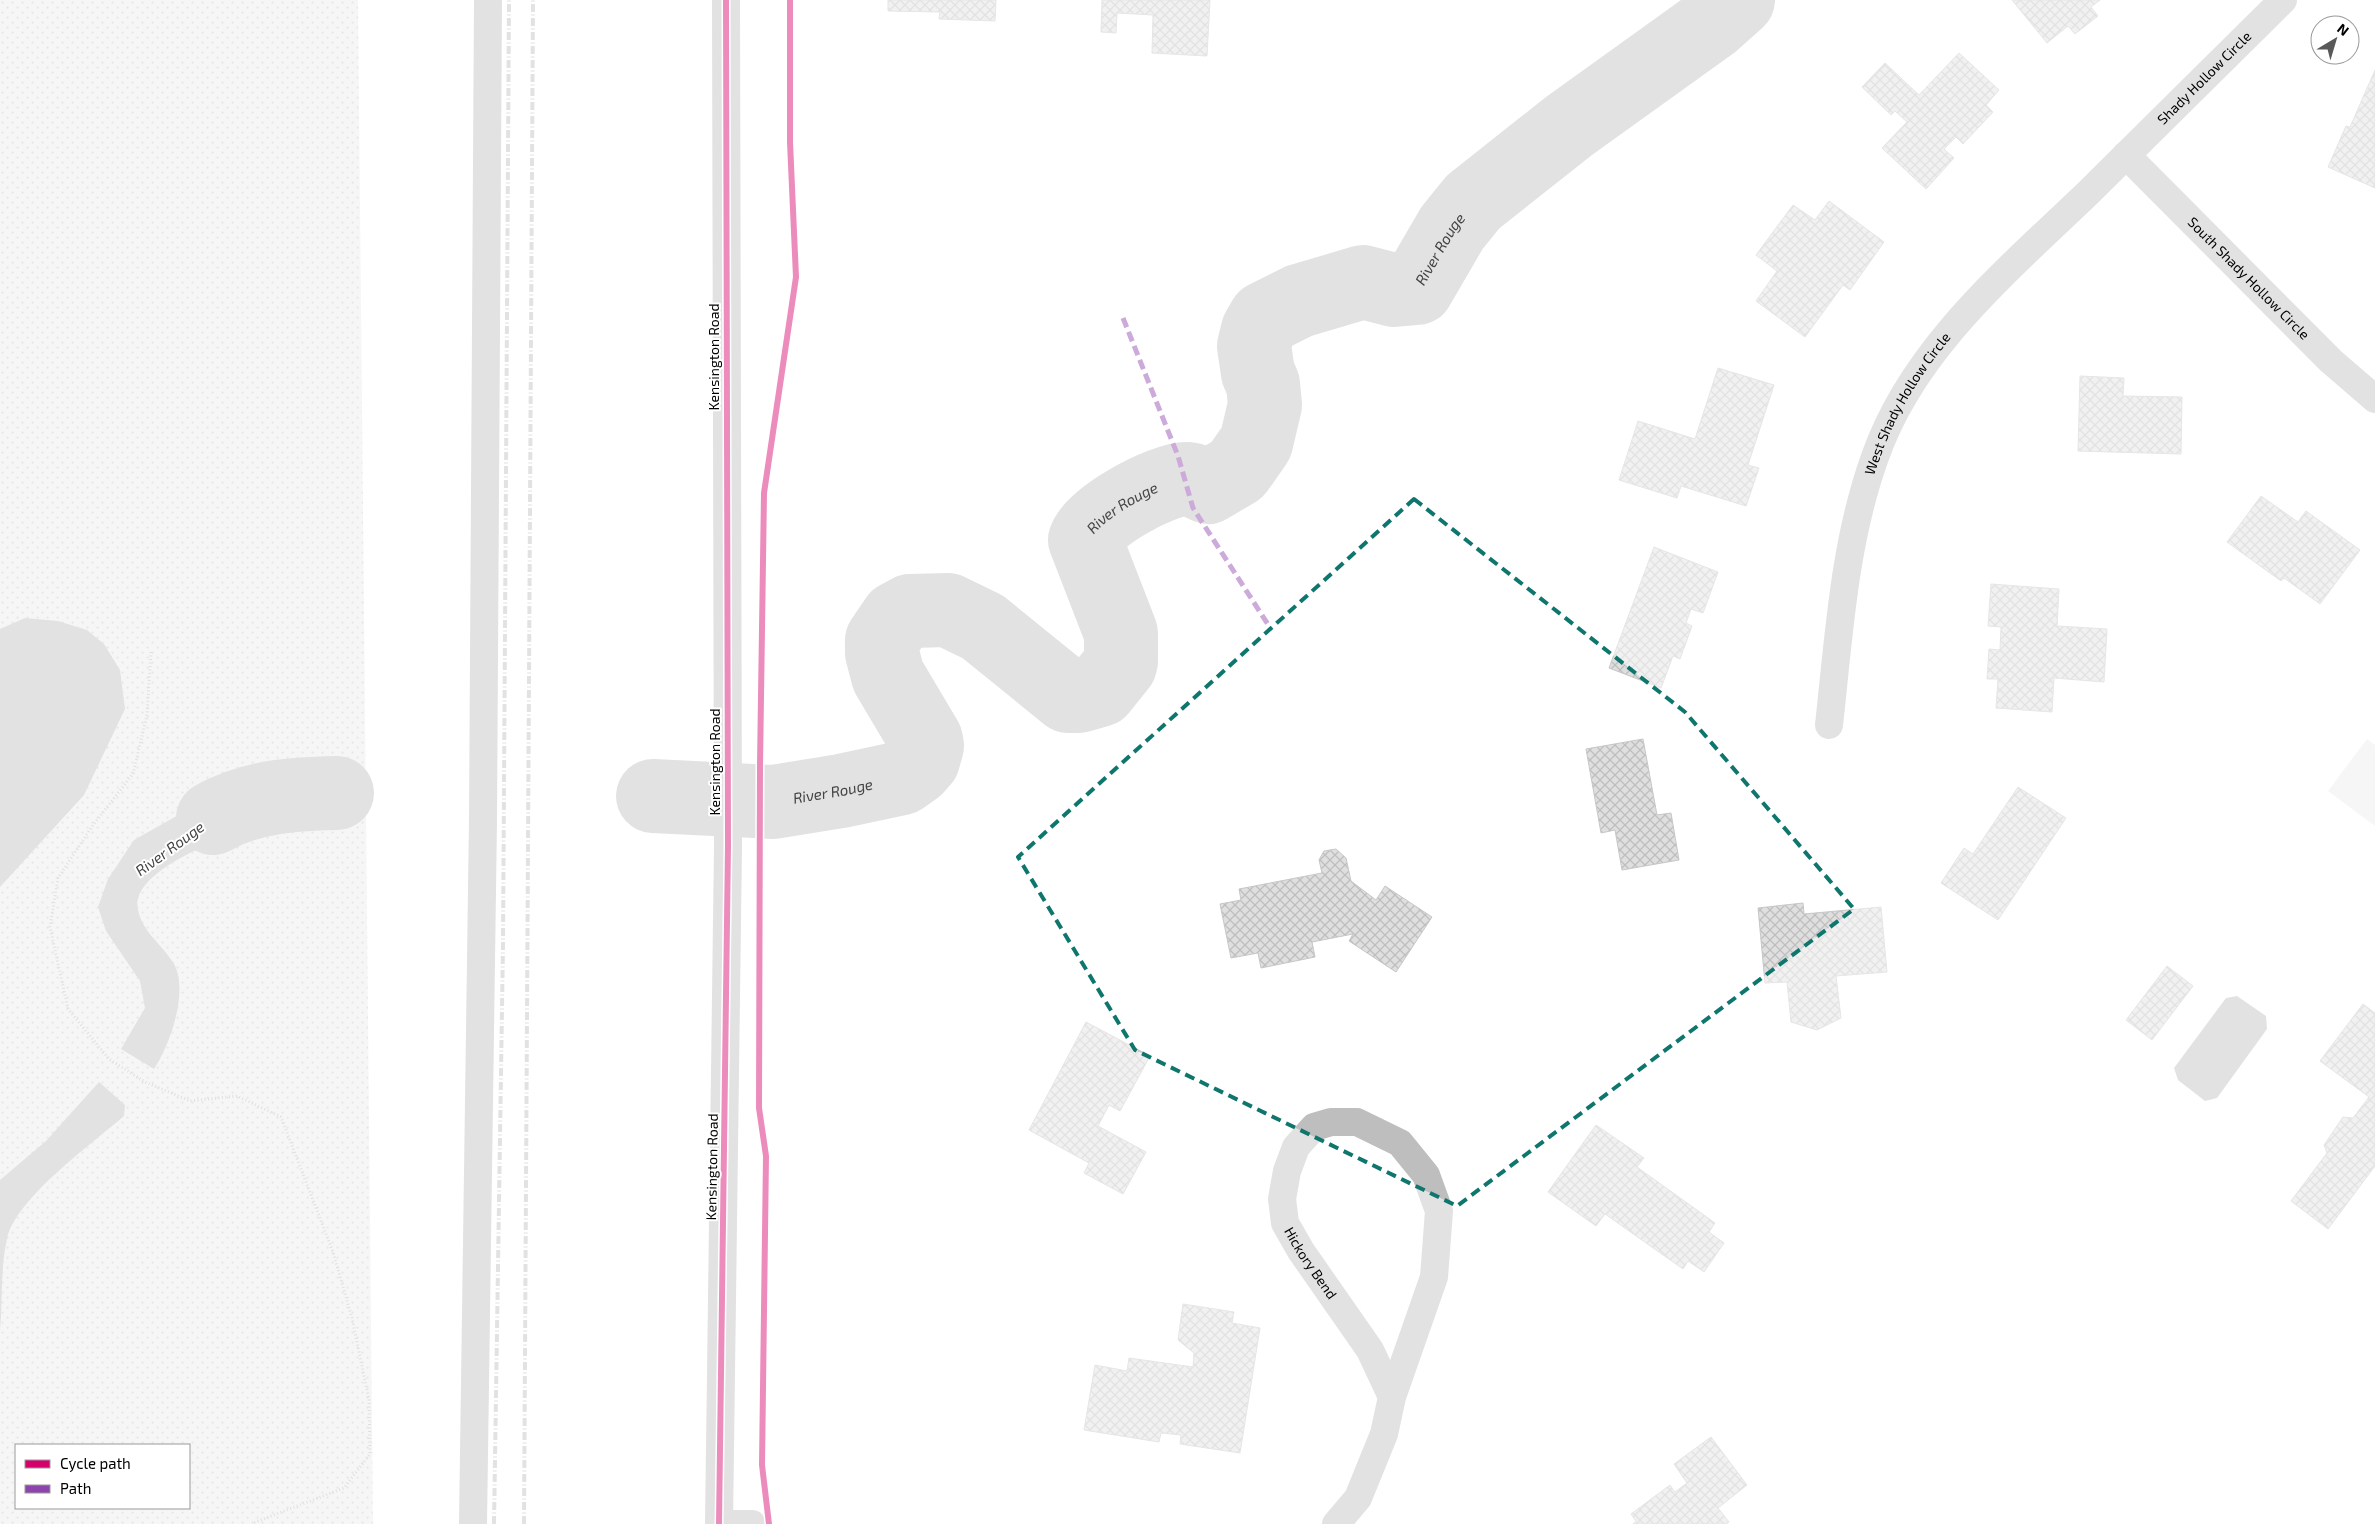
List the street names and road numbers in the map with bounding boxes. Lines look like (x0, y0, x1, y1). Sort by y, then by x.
street label: Shady Hollow Circle (2154, 27, 2254, 128)
street label: South Shady Hollow Circle (2185, 213, 2314, 343)
street label: Kensington Road (705, 303, 722, 411)
street label: West Shady Hollow Circle (1861, 329, 1953, 477)
street label: Kensington Road (706, 708, 723, 816)
street label: Kensington Road (702, 1113, 721, 1221)
street label: Hickory Bend (1281, 1224, 1341, 1302)

